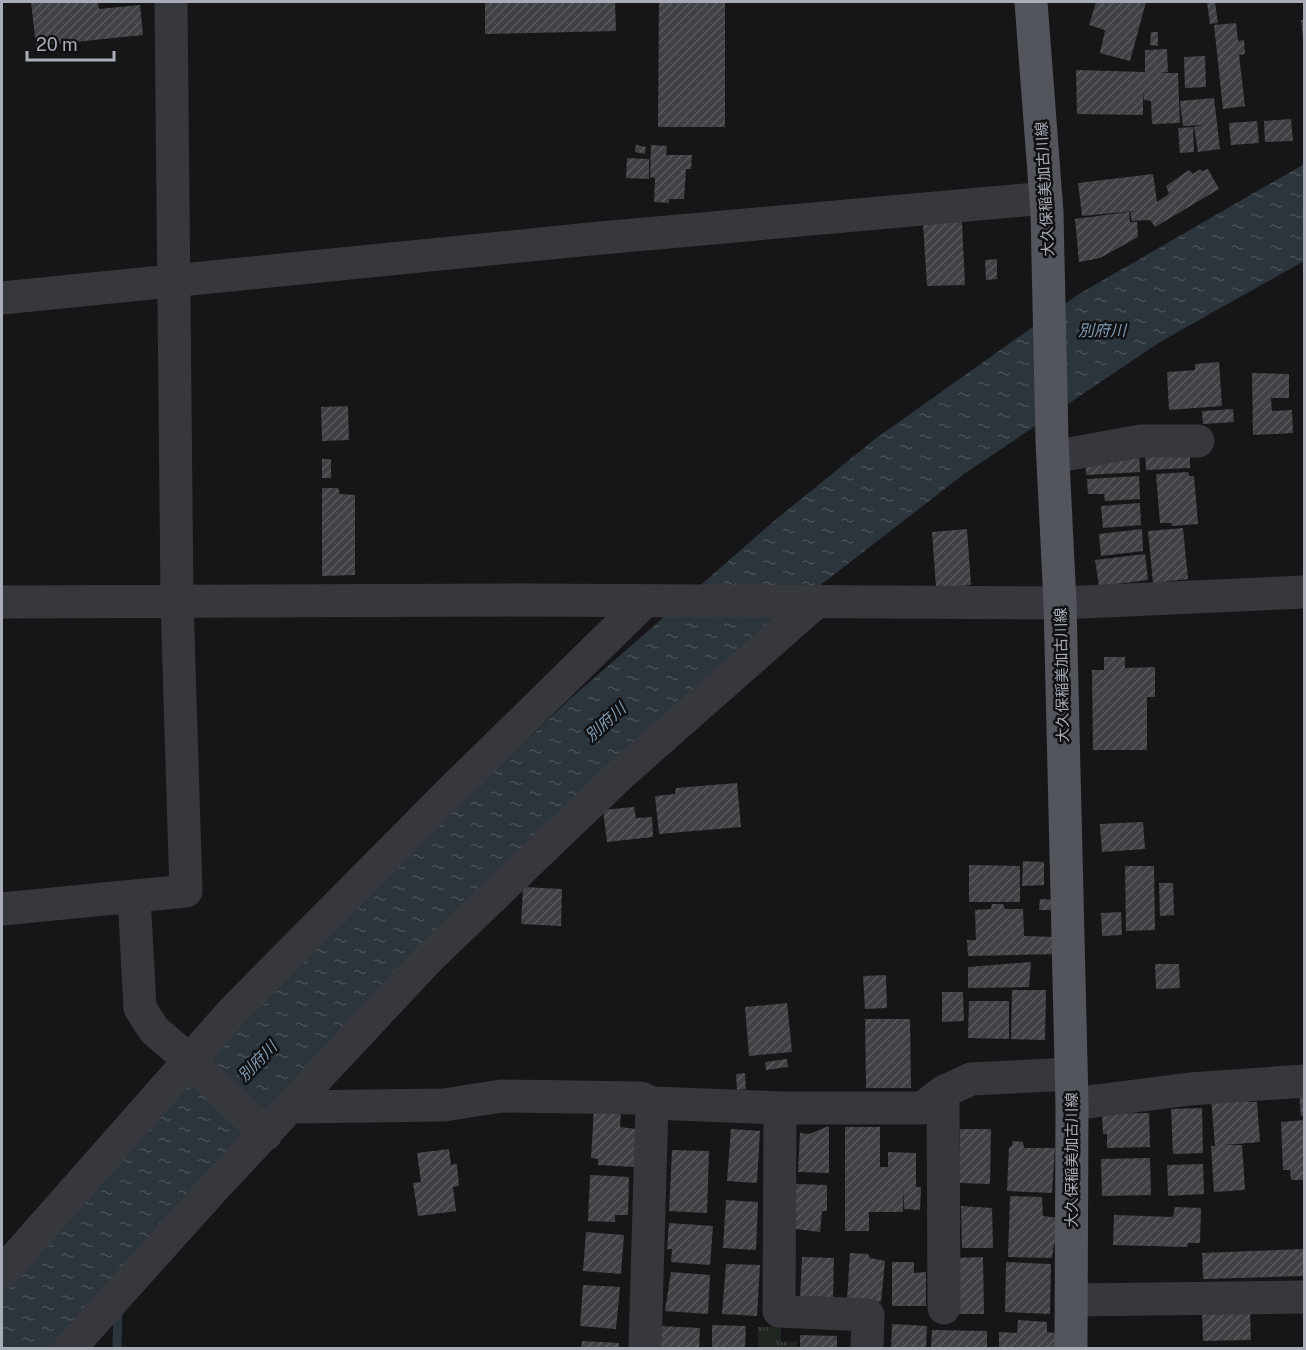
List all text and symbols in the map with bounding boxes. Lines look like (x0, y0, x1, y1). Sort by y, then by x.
scale bar (27, 24, 114, 62)
text: 20 m (36, 34, 78, 55)
street label: 大久保稲美加古川線 (1032, 121, 1057, 257)
water label: 別府川 (1078, 321, 1128, 340)
street label: 大久保稲美加古川線 (1052, 607, 1071, 743)
water label: 別府川 (581, 698, 631, 745)
water label: 別府川 (234, 1036, 282, 1085)
street label: 大久保稲美加古川線 (1063, 1092, 1080, 1228)

